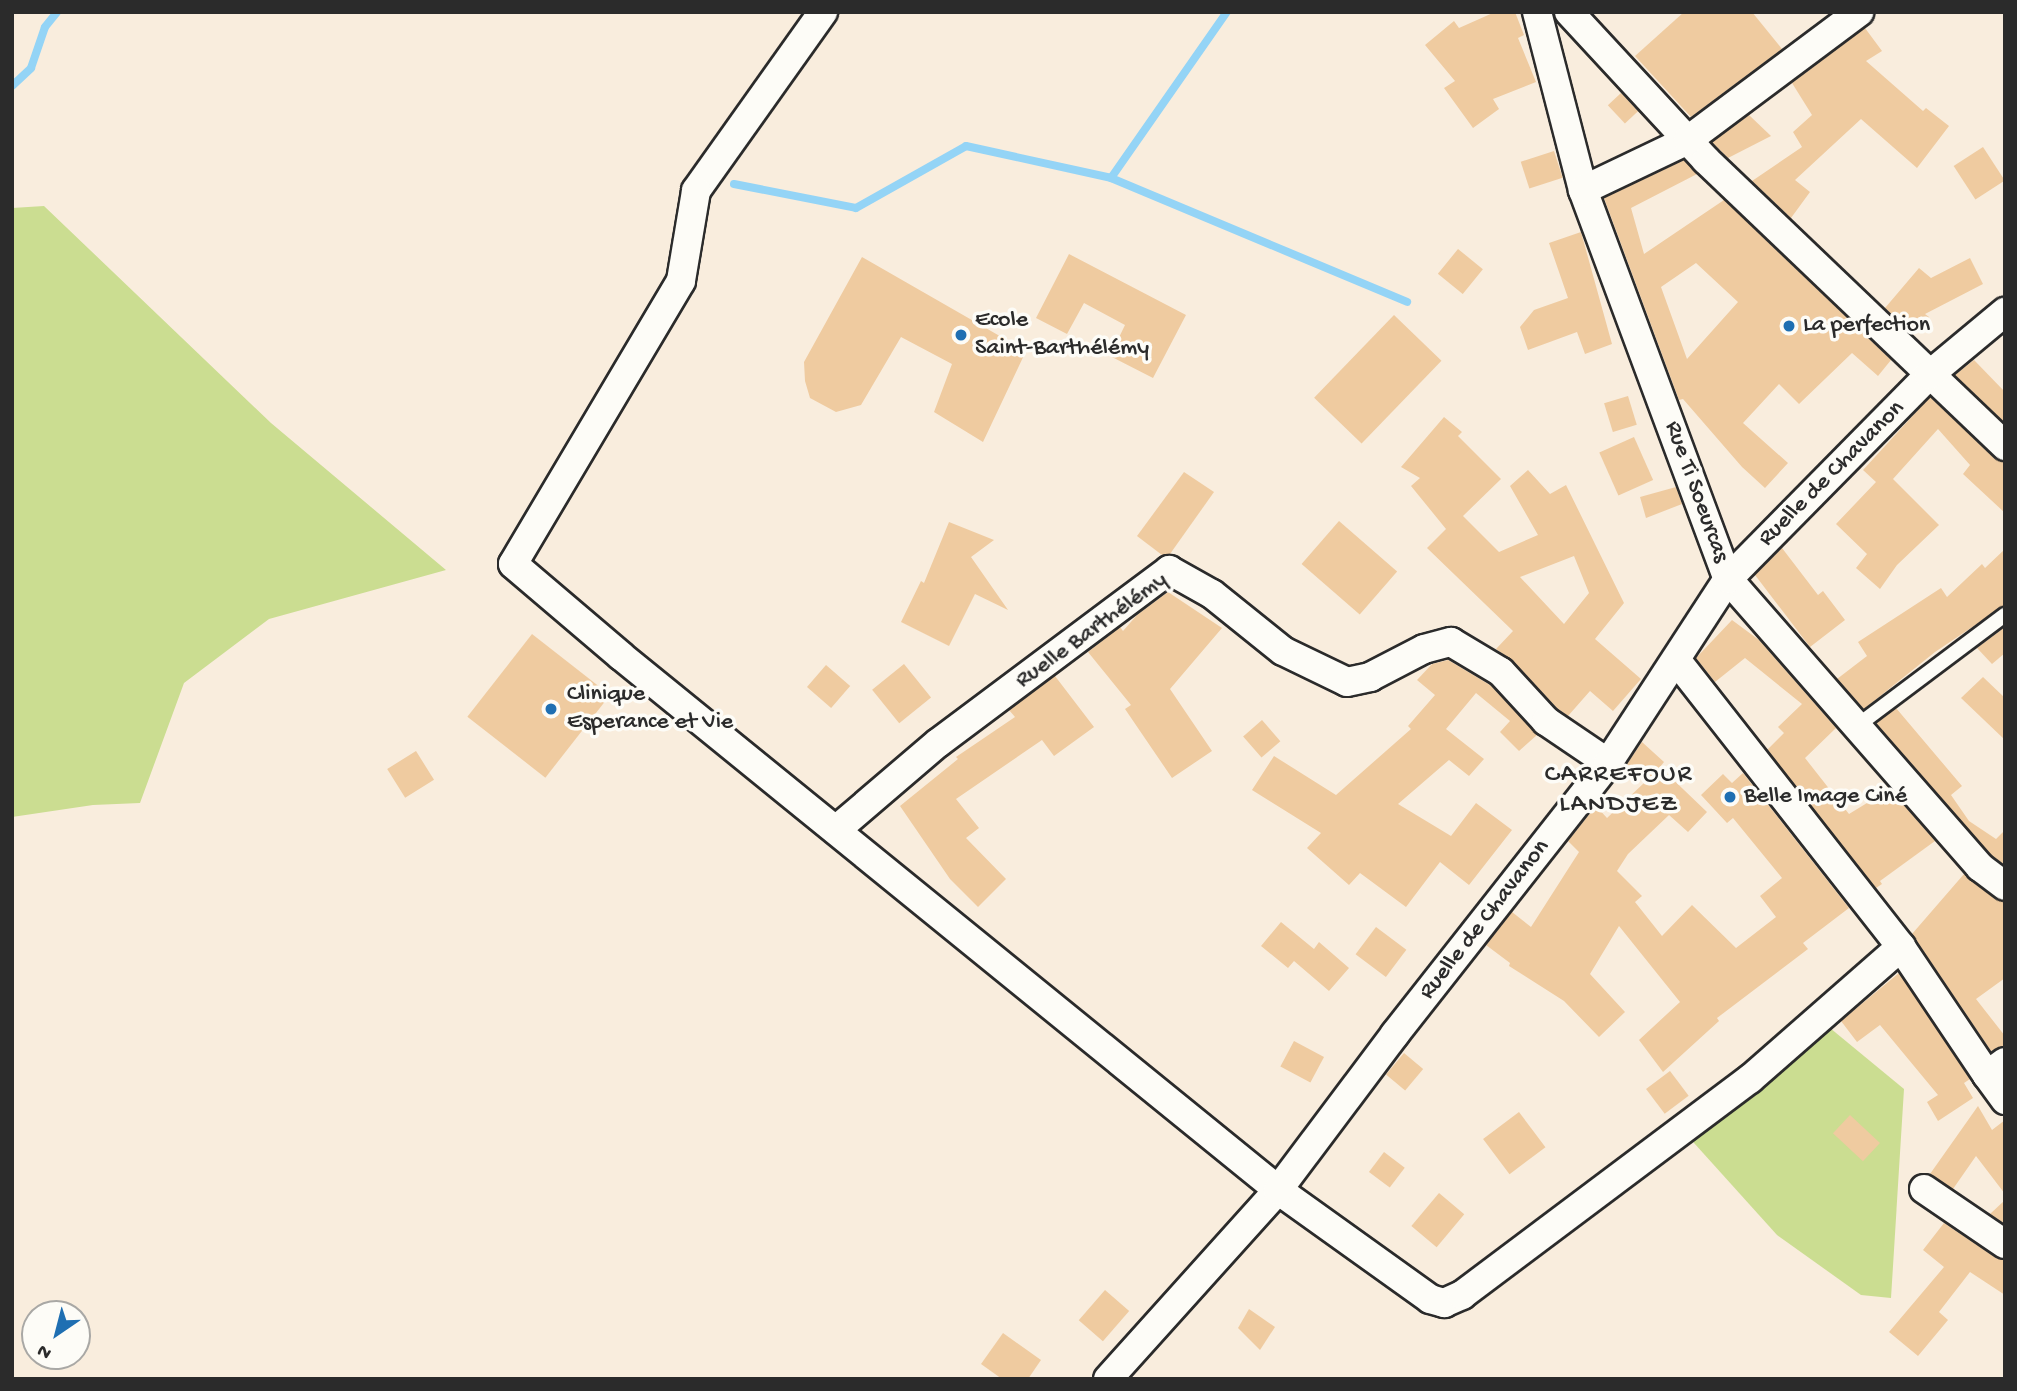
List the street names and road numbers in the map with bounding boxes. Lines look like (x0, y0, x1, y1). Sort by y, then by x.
street label: Ruelle de Chavanon (1753, 395, 1911, 553)
street label: Rue Ti Soeurcas (1657, 418, 1735, 566)
street label: Ruelle Barthélémy (1011, 566, 1173, 696)
street label: Ruelle de Chavanon (1414, 834, 1556, 1006)

